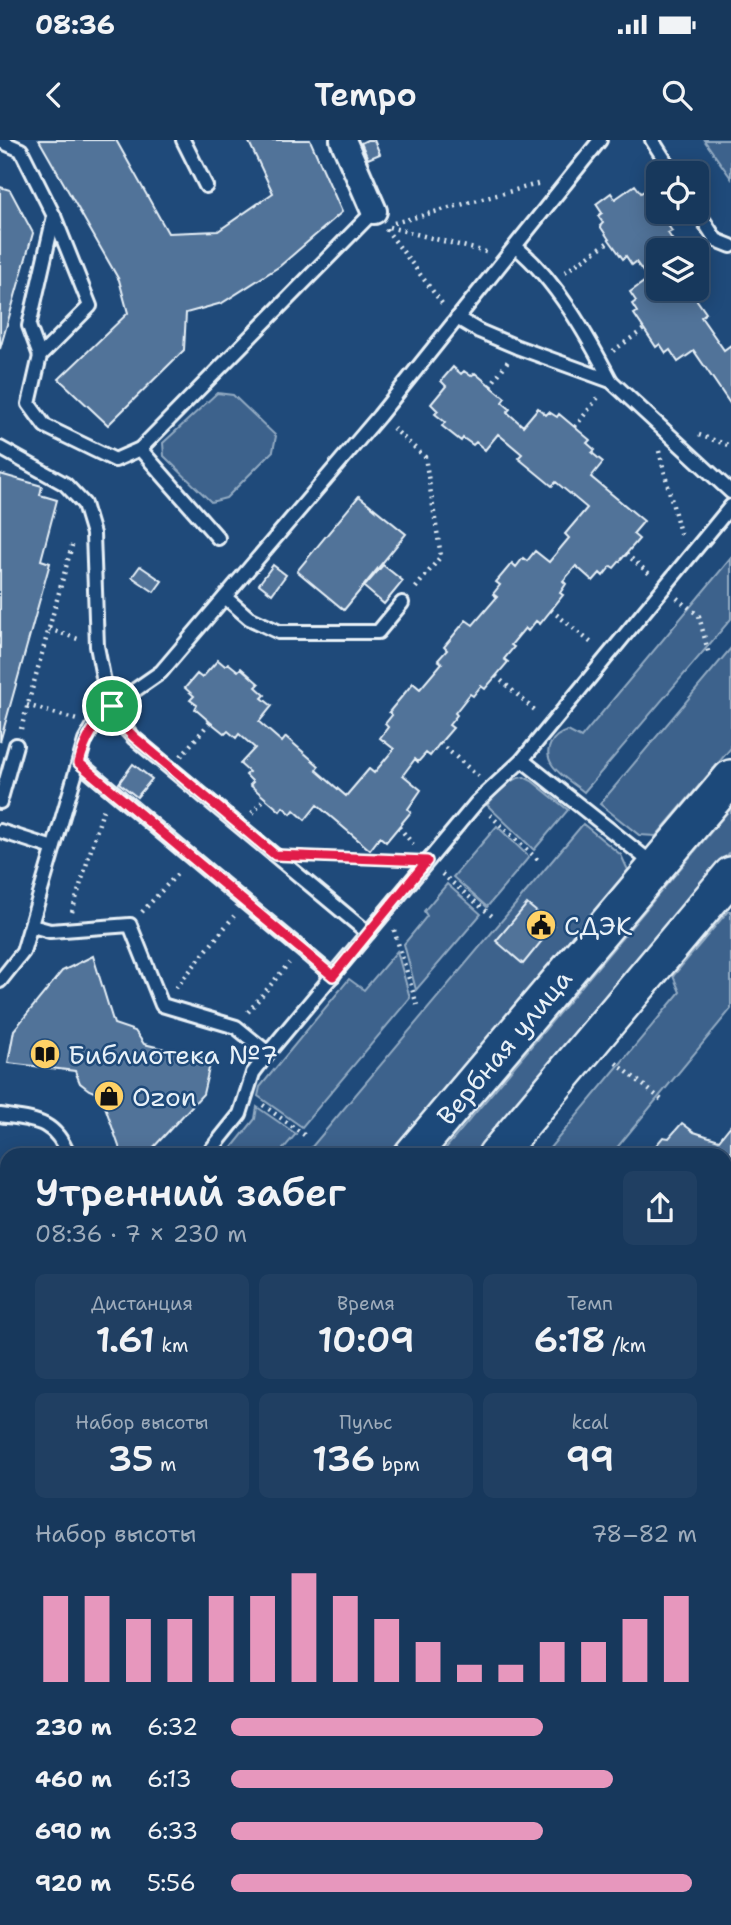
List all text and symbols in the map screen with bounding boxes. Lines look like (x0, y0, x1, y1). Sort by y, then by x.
text: 08:36 (35, 7, 115, 42)
text: Tempo (314, 73, 417, 116)
icon: back (35, 76, 73, 114)
icon: search (658, 76, 696, 114)
map controls (646, 161, 709, 301)
button: locate (646, 161, 709, 224)
button: layers (646, 238, 709, 301)
pin (82, 676, 142, 736)
icon: arrive (93, 687, 131, 725)
public building icon: СДЭК (524, 908, 558, 942)
place label: СДЭК (564, 908, 633, 943)
street label: Вербная улица (429, 962, 579, 1132)
library icon: Библиотека №7 (28, 1037, 62, 1071)
place label: Библиотека №7 (68, 1037, 278, 1072)
shop icon: Ozon (92, 1079, 126, 1113)
place label: Ozon (132, 1079, 197, 1114)
text: Утренний забег (35, 1167, 346, 1218)
button: share (623, 1171, 697, 1245)
text: 08:36 · 7 × 230 m (35, 1219, 247, 1249)
text: Дистанция (91, 1291, 193, 1316)
text: Время (337, 1291, 395, 1316)
text: Темп (567, 1291, 613, 1316)
text: 1.61 (96, 1316, 155, 1363)
text: 10:09 (318, 1316, 414, 1363)
text: 6:18 (534, 1316, 606, 1363)
text: km (155, 1333, 188, 1358)
text: /km (606, 1333, 646, 1358)
text: Набор высоты (75, 1410, 209, 1435)
text: Пульс (339, 1410, 393, 1435)
text: kcal (572, 1410, 608, 1435)
text: 35 (108, 1435, 153, 1482)
text: 136 (312, 1435, 375, 1482)
text: 99 (566, 1435, 614, 1482)
text: m (153, 1452, 176, 1477)
text: bpm (375, 1452, 420, 1477)
text: Набор высоты (35, 1519, 196, 1549)
text: 78–82 m (591, 1519, 697, 1549)
text: 230 m (35, 1712, 112, 1742)
text: 6:32 (147, 1712, 198, 1742)
text: 460 m (35, 1764, 112, 1794)
text: 6:13 (147, 1764, 192, 1794)
text: 690 m (35, 1816, 111, 1846)
text: 6:33 (147, 1816, 198, 1846)
text: 920 m (35, 1868, 111, 1898)
text: 5:56 (147, 1868, 196, 1898)

